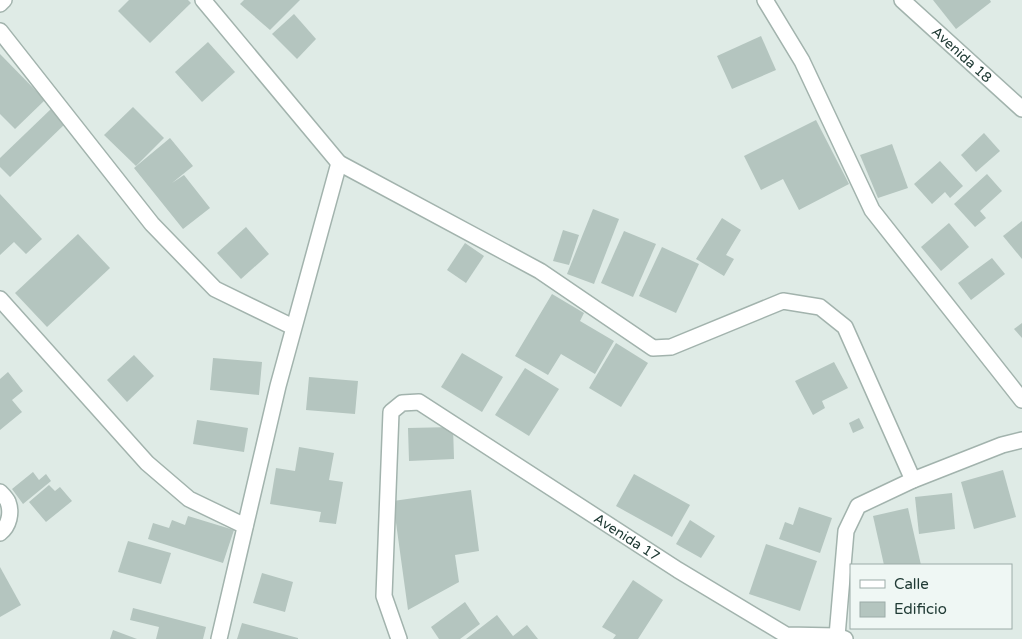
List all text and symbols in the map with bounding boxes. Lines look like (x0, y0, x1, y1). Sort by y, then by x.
street label: Avenida 18 (928, 23, 995, 87)
street label: Avenida 17 (591, 510, 663, 565)
legend (850, 564, 1012, 629)
text: Calle (894, 575, 929, 593)
text: Edificio (894, 600, 947, 618)

